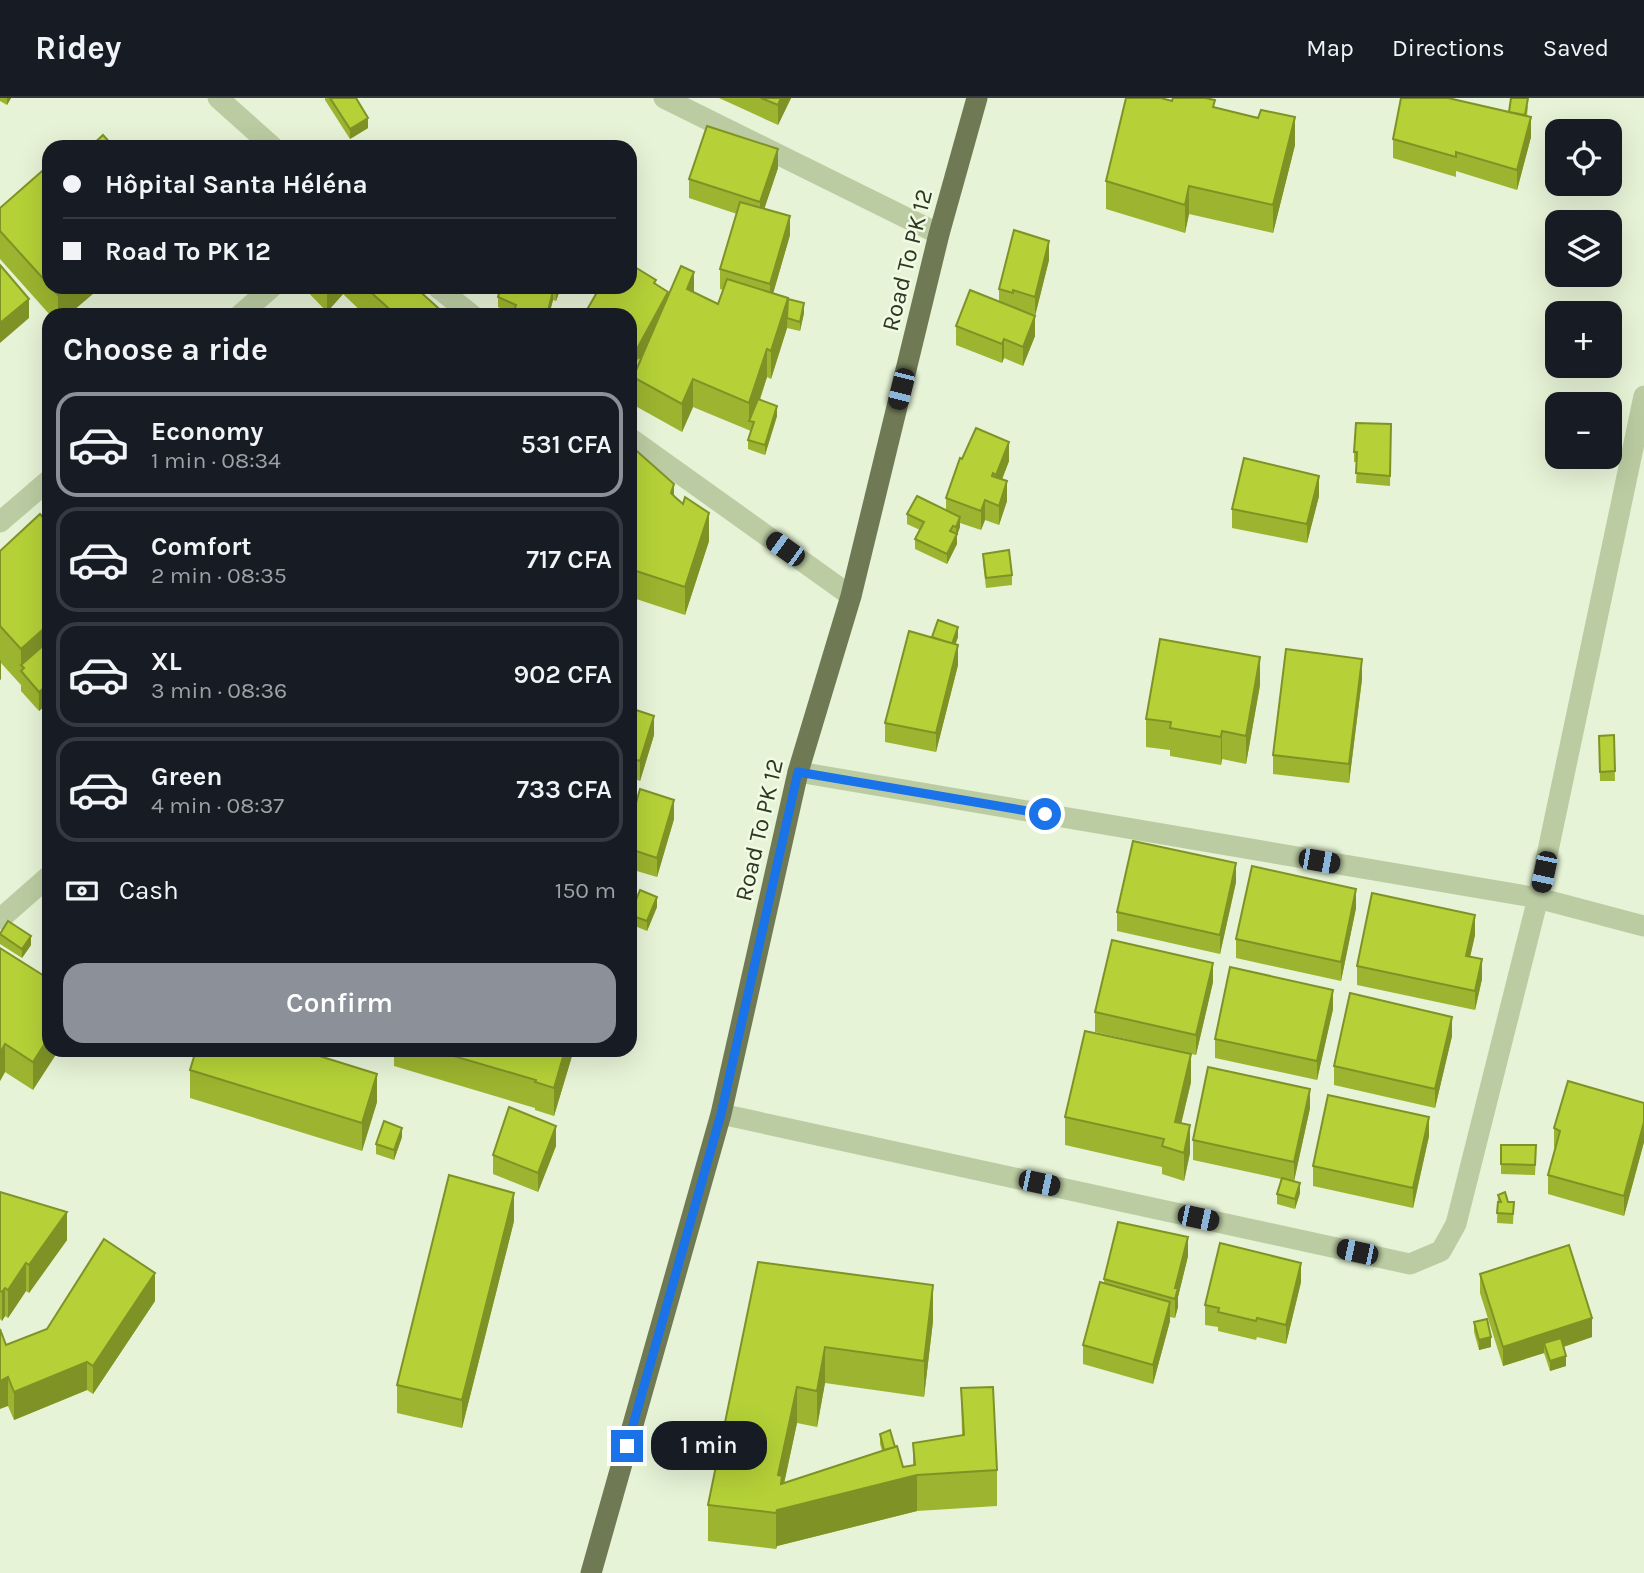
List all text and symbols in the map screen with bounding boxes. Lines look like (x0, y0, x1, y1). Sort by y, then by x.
text: Ridey (35, 29, 121, 67)
text: Map (1306, 34, 1354, 62)
text: Directions (1392, 34, 1505, 62)
text: Saved (1543, 34, 1609, 62)
map controls (1545, 119, 1622, 469)
button: locate (1545, 119, 1622, 196)
text: Hôpital Santa Héléna (105, 169, 368, 200)
street label: Road To PK 12 (876, 186, 938, 334)
button: layers (1545, 210, 1622, 287)
text: Road To PK 12 (105, 236, 271, 267)
button: + (1545, 301, 1622, 378)
text: Choose a ride (63, 331, 268, 368)
car (886, 366, 917, 412)
button: − (1545, 392, 1622, 469)
icon: car (67, 413, 130, 476)
text: Economy (151, 416, 263, 447)
text: 531 CFA (521, 429, 612, 460)
text: 1 min · 08:34 (151, 447, 281, 474)
icon: car (67, 528, 130, 591)
car (762, 528, 809, 570)
text: Comfort (151, 531, 252, 562)
text: 717 CFA (526, 544, 612, 575)
text: 2 min · 08:35 (151, 562, 287, 589)
icon: car (67, 643, 130, 706)
text: XL (151, 646, 182, 677)
text: 902 CFA (514, 659, 612, 690)
text: 3 min · 08:36 (151, 677, 287, 704)
street label: Road To PK 12 (729, 756, 789, 904)
icon: car (67, 758, 130, 821)
text: Green (151, 761, 223, 792)
text: 733 CFA (516, 774, 612, 805)
text: 4 min · 08:37 (151, 792, 284, 819)
route start (1029, 798, 1061, 830)
car (1297, 847, 1342, 875)
car (1530, 849, 1559, 895)
icon: cash (63, 872, 101, 910)
text: Cash (119, 875, 179, 906)
text: 150 m (555, 877, 616, 904)
button: Confirm (63, 963, 616, 1043)
car (1017, 1168, 1062, 1198)
car (1176, 1203, 1221, 1233)
car (1335, 1237, 1380, 1267)
callout: 1 min (652, 1422, 767, 1470)
route end (611, 1430, 643, 1462)
text: 1 min (680, 1432, 738, 1459)

